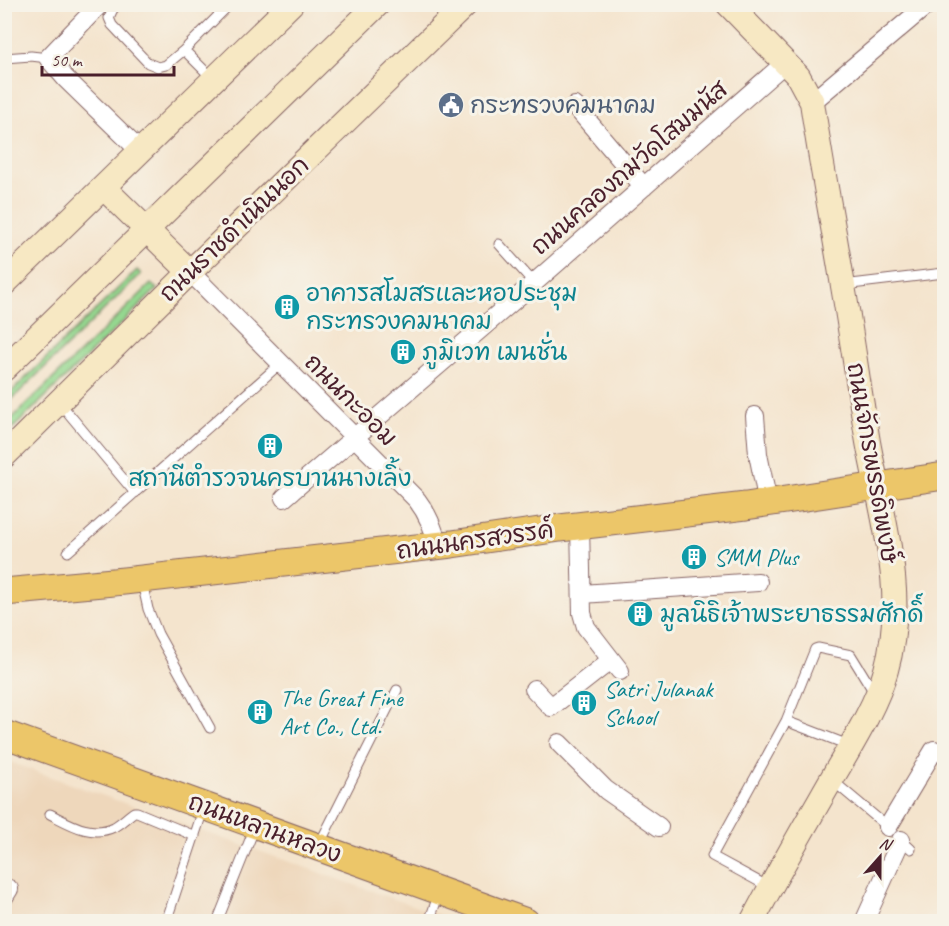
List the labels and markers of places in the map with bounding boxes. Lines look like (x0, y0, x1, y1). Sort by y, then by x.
public building icon: กระทรวงคมนาคม (436, 90, 466, 120)
place label: กระทรวงคมนาคม (470, 90, 656, 120)
place label: อาคารสโมสรและหอประชุม กระทรวงคมนาคม (306, 277, 578, 336)
building icon: อาคารสโมสรและหอประชุม กระทรวงคมนาคม (272, 292, 302, 322)
place label: ภูมิเวท เมนชั่น (422, 331, 567, 370)
building icon: ภูมิเวท เมนชั่น (388, 337, 418, 367)
building icon: สถานีตำรวจนครบานนางเลิ้ง (255, 431, 285, 461)
place label: สถานีตำรวจนครบานนางเลิ้ง (129, 456, 411, 493)
building icon: SMM Plus (679, 542, 709, 572)
place label: SMM Plus (714, 542, 800, 572)
place label: มูลนิธิเจ้าพระยาธรรมศักดิ์ (660, 592, 924, 632)
building icon: มูลนิธิเจ้าพระยาธรรมศักดิ์ (625, 599, 655, 629)
place label: Satri Julanak School (604, 674, 715, 732)
place label: The Great Fine Art Co., Ltd. (280, 683, 405, 741)
building icon: Satri Julanak School (569, 688, 599, 718)
building icon: The Great Fine Art Co., Ltd. (245, 697, 275, 727)

